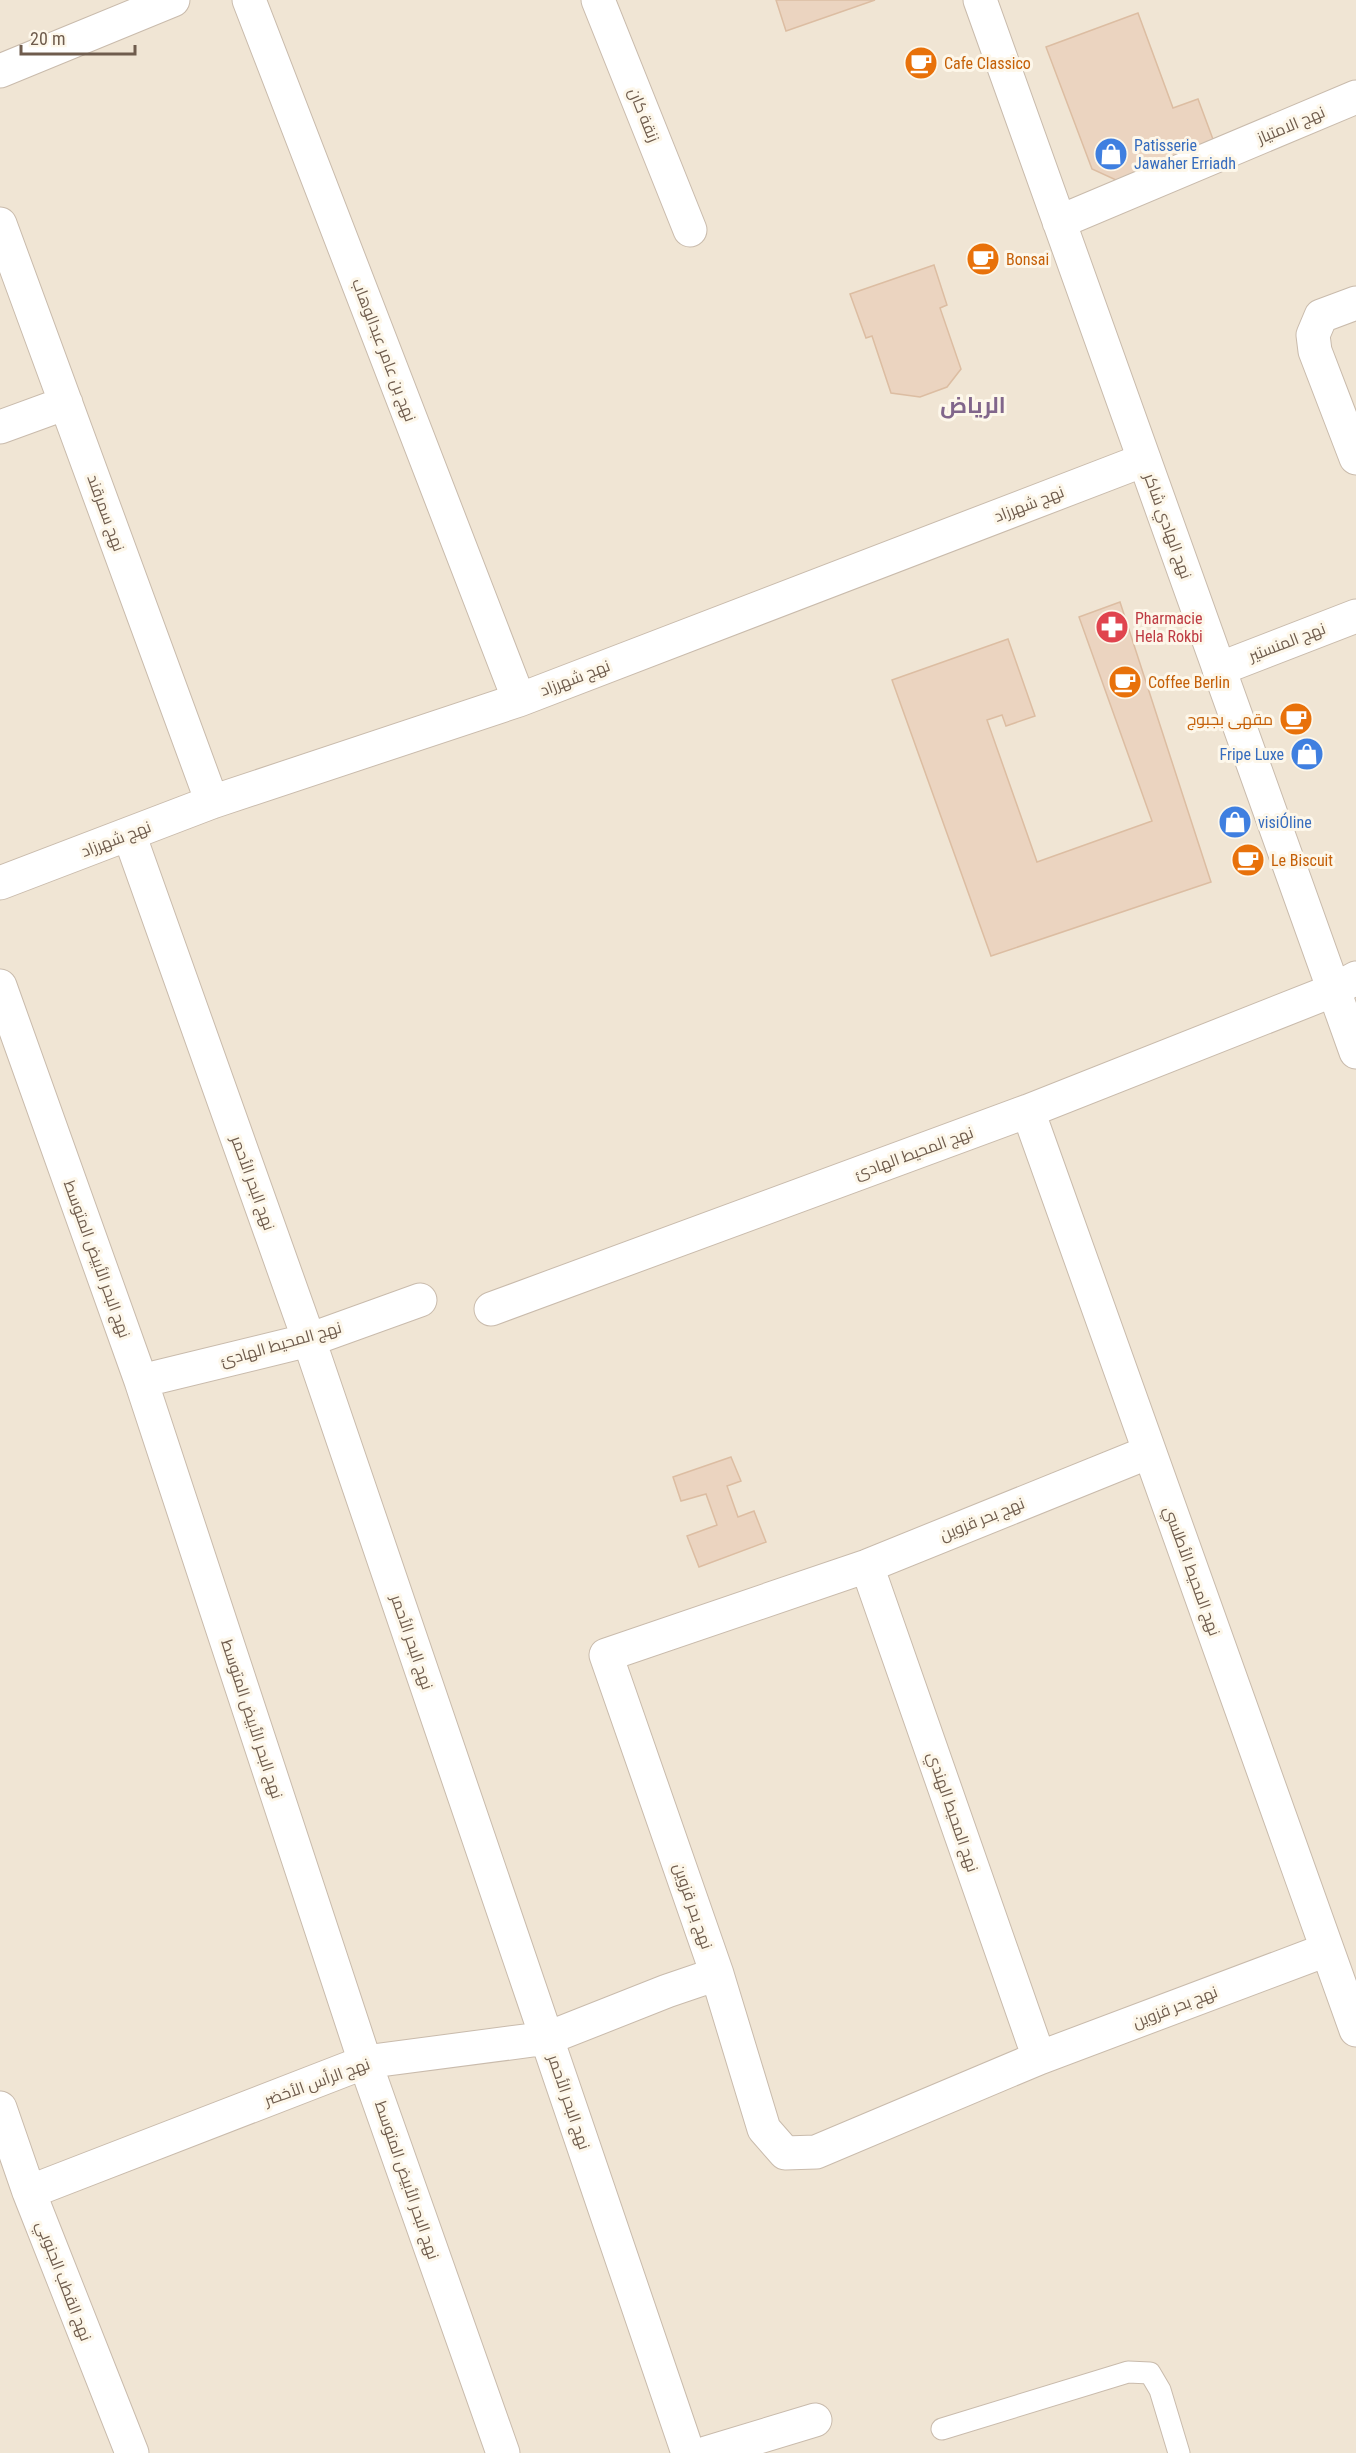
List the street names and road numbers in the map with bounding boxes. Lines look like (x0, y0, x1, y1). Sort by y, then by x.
street label: زنقة كان (624, 85, 663, 145)
street label: نهج الامتياز (1253, 102, 1329, 150)
street label: نهج بن عامر عبدالوهاب (346, 276, 420, 425)
street label: نهج الهادي شاكر (1136, 470, 1196, 583)
street label: نهج سمرقند (81, 472, 129, 555)
street label: نهج شهرزاد (991, 482, 1067, 528)
street label: نهج المنستير (1245, 619, 1329, 668)
street label: نهج شهرزاد (537, 656, 613, 702)
street label: نهج شهرزاد (78, 817, 154, 863)
street label: نهج المحيط الهادئ (852, 1123, 977, 1185)
street label: نهج البحر الأحمر (225, 1132, 279, 1234)
street label: نهج البحر الأبيض المتوسط (58, 1178, 134, 1341)
street label: نهج المحيط الهادئ (218, 1318, 344, 1372)
street label: نهج بحر قزوين (937, 1493, 1028, 1546)
street label: نهج المحيط الأطلسي (1157, 1504, 1224, 1639)
street label: نهج البحر الأحمر (385, 1591, 437, 1693)
street label: نهج البحر الأبيض المتوسط (215, 1637, 287, 1802)
street label: نهج المحيط الهندي (920, 1749, 982, 1876)
street label: نهج بحر قزوين (668, 1861, 717, 1952)
street label: نهج بحر قزوين (1130, 1982, 1221, 2034)
street label: نهج البحر الأحمر (542, 2051, 594, 2153)
street label: نهج الرأس الأخضر (261, 2054, 373, 2112)
street label: نهج البحر الأبيض المتوسط (369, 2098, 443, 2262)
street label: نهج القطب الجنوبي (29, 2218, 96, 2345)

